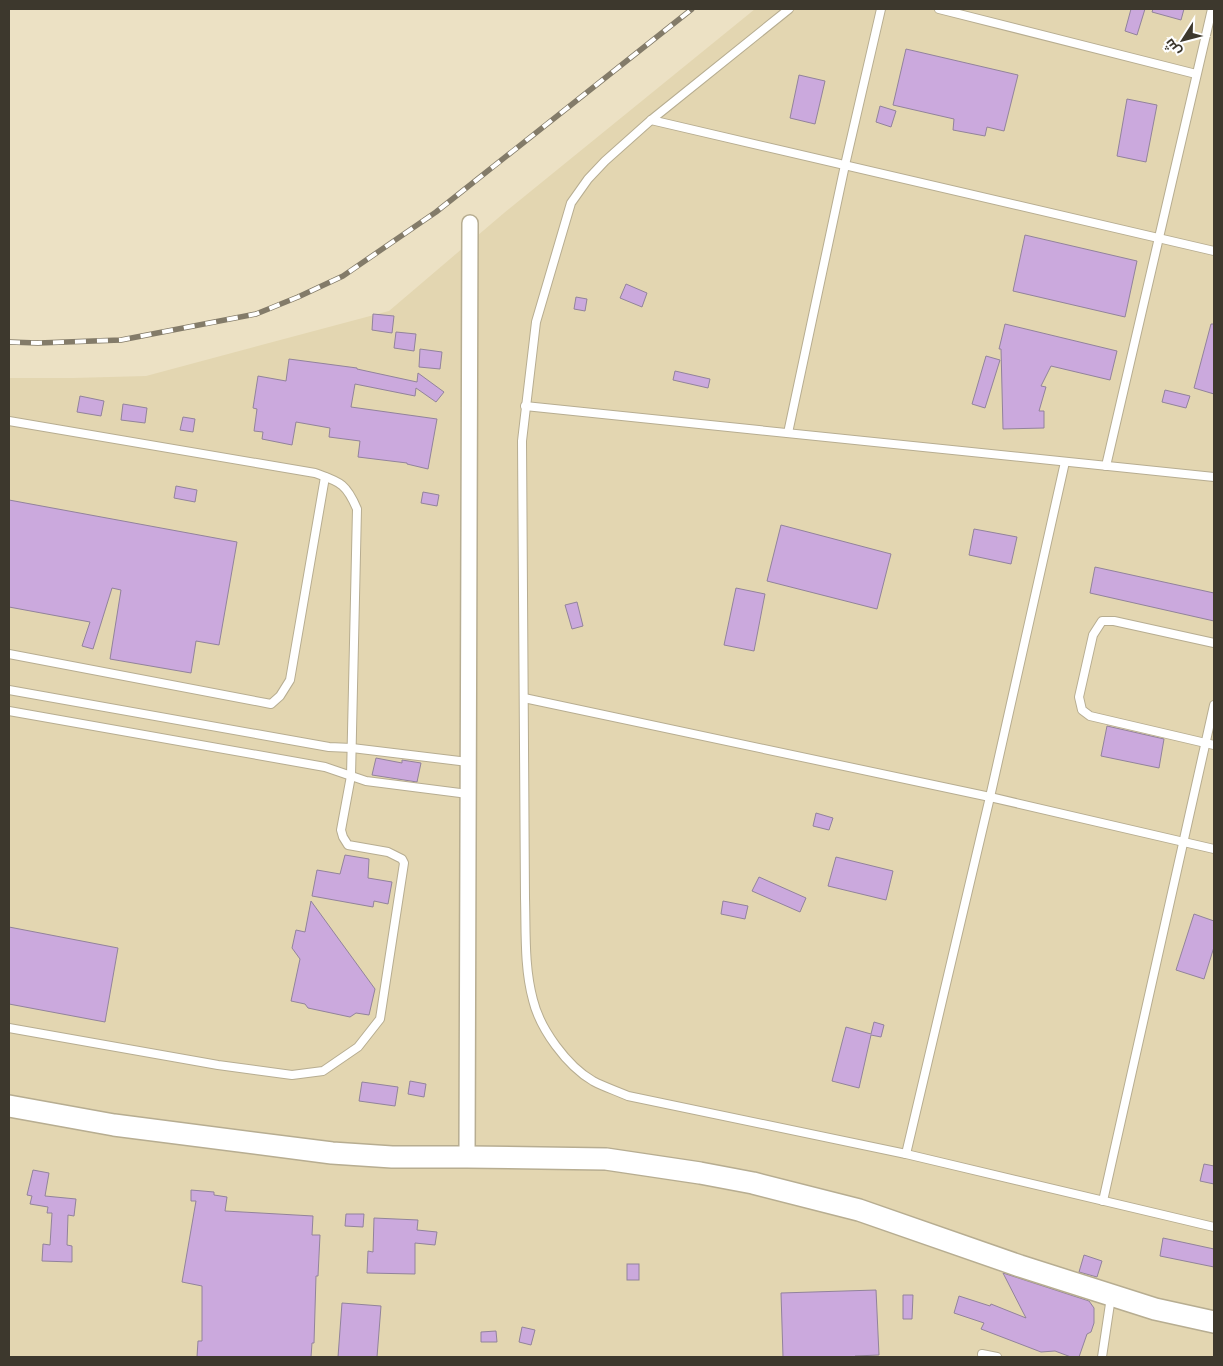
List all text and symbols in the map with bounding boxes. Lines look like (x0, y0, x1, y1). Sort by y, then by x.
north arrow (1158, 15, 1208, 65)
text: ش (1161, 35, 1185, 60)

